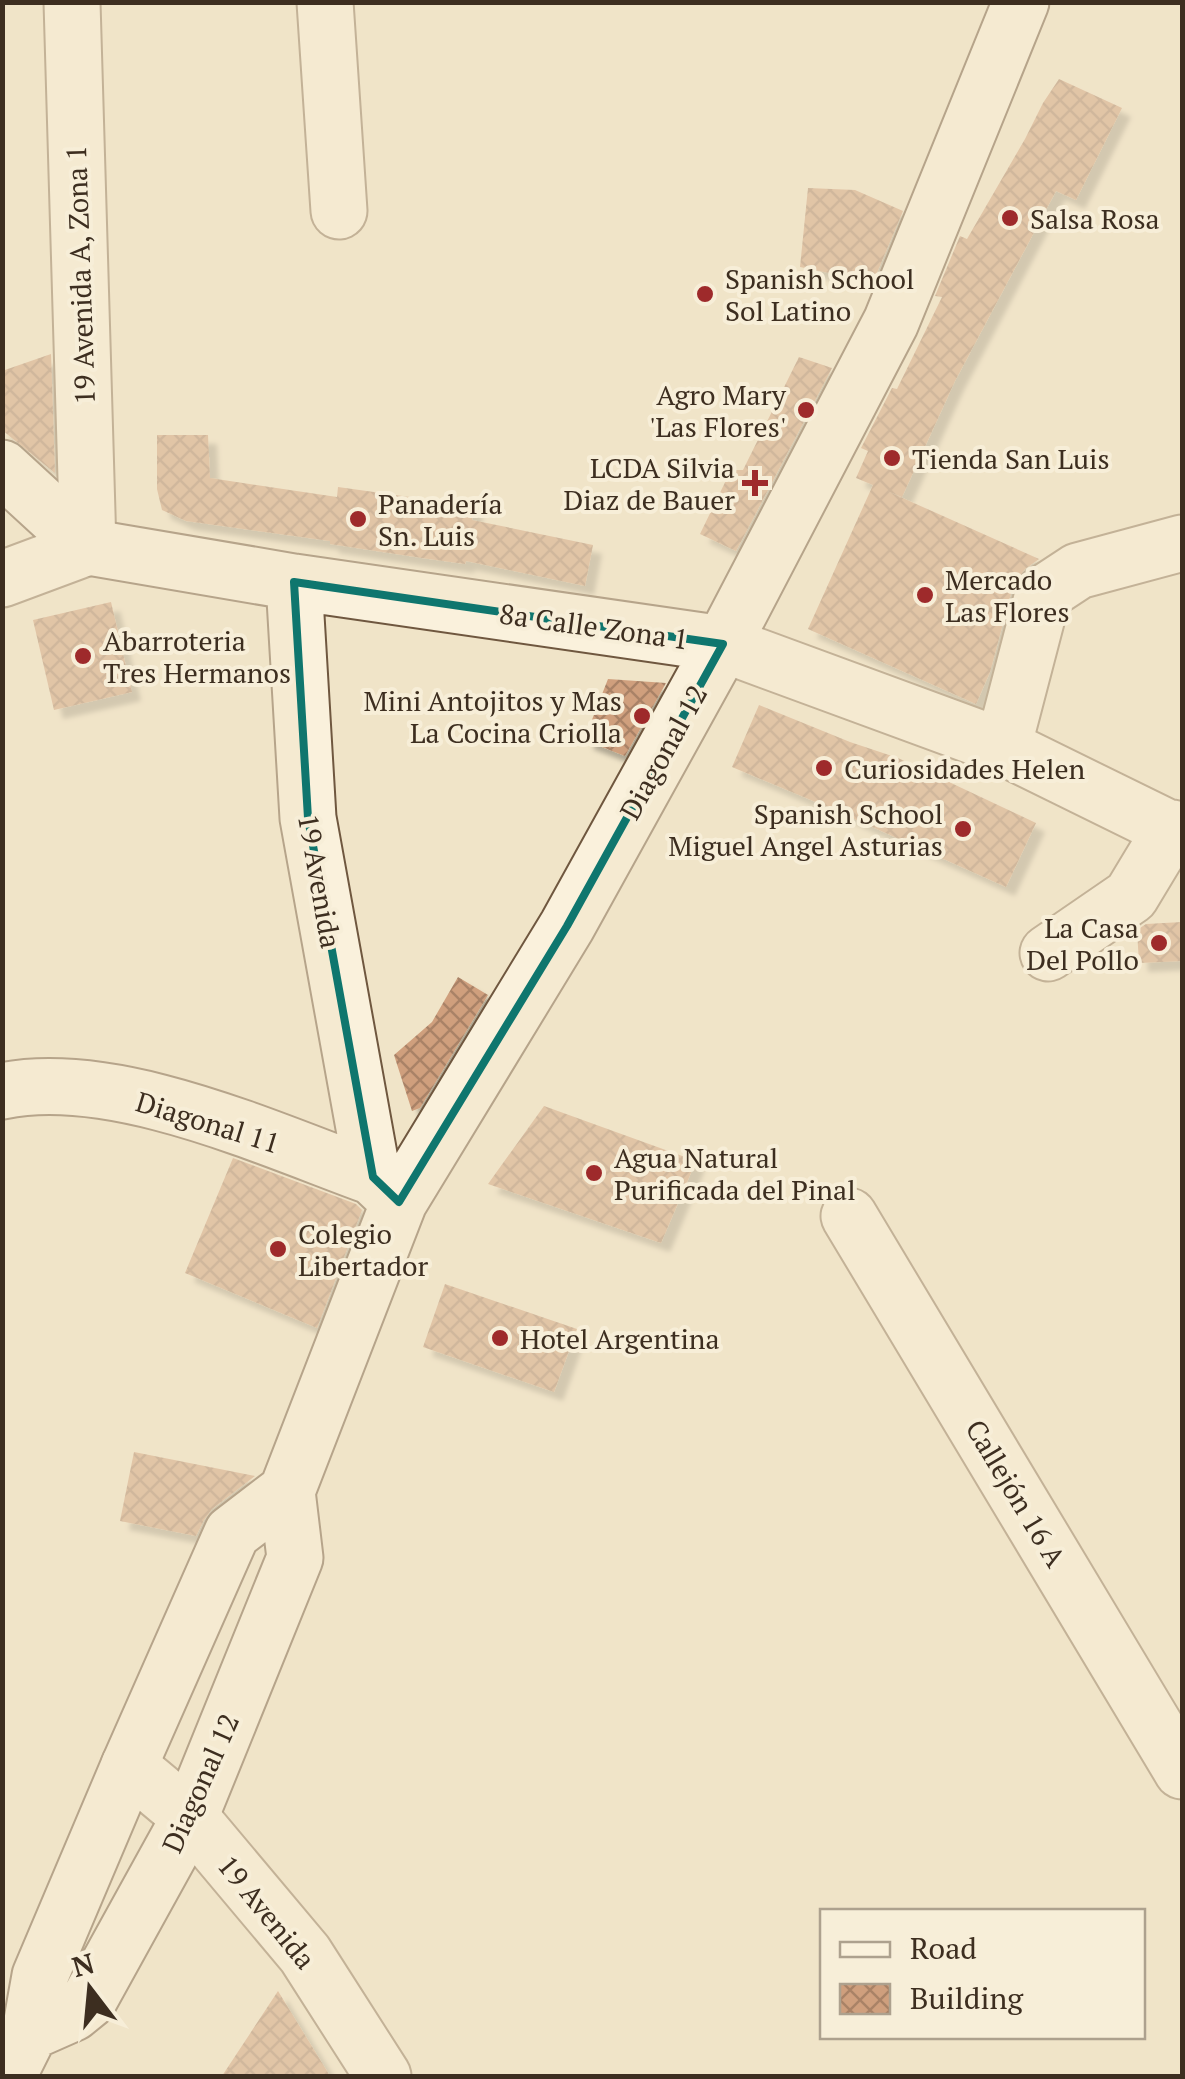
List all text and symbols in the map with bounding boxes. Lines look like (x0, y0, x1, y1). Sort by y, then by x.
street label: 19 Avenida A, Zona 1 (57, 145, 103, 405)
place label: Salsa Rosa (1030, 200, 1160, 237)
marker: Salsa Rosa (999, 207, 1021, 229)
place label: Spanish School Sol Latino (725, 260, 914, 329)
marker: Spanish School Sol Latino (694, 283, 716, 305)
place label: Agro Mary 'Las Flores' (649, 376, 787, 445)
marker: Agro Mary 'Las Flores' (795, 399, 817, 421)
place label: Tienda San Luis (912, 440, 1110, 477)
marker: Tienda San Luis (881, 447, 903, 469)
place label: LCDA Silvia Diaz de Bauer (563, 449, 735, 518)
marker: LCDA Silvia Diaz de Bauer (744, 472, 766, 494)
place label: Panadería Sn. Luis (378, 485, 503, 554)
marker: Panadería Sn. Luis (347, 508, 369, 530)
place label: Mercado Las Flores (945, 561, 1070, 630)
marker: Mercado Las Flores (914, 584, 936, 606)
street label: 8a Calle Zona 1 (497, 594, 691, 658)
place label: Abarroteria Tres Hermanos (103, 622, 291, 691)
marker: Abarroteria Tres Hermanos (72, 645, 94, 667)
street label: Diagonal 12 (611, 678, 715, 826)
place label: Mini Antojitos y Mas La Cocina Criolla (364, 682, 622, 751)
marker: Mini Antojitos y Mas La Cocina Criolla (631, 705, 653, 727)
place label: Curiosidades Helen (844, 750, 1086, 787)
marker: Curiosidades Helen (813, 757, 835, 779)
place label: Spanish School Miguel Angel Asturias (668, 795, 943, 864)
street label: 19 Avenida (290, 811, 350, 951)
marker: Spanish School Miguel Angel Asturias (952, 818, 974, 840)
place label: La Casa Del Pollo (1026, 909, 1139, 978)
marker: La Casa Del Pollo (1148, 932, 1170, 954)
street label: Diagonal 11 (132, 1083, 284, 1161)
place label: Agua Natural Purificada del Pinal (614, 1139, 856, 1208)
marker: Agua Natural Purificada del Pinal (583, 1162, 605, 1184)
place label: Colegio Libertador (298, 1215, 428, 1284)
marker: Colegio Libertador (267, 1238, 289, 1260)
place label: Hotel Argentina (520, 1320, 720, 1357)
marker: Hotel Argentina (489, 1327, 511, 1349)
street label: Callejón 16 A (958, 1413, 1075, 1574)
street label: Diagonal 12 (153, 1708, 247, 1858)
street label: 19 Avenida (210, 1848, 324, 1976)
legend (820, 1909, 1145, 2039)
text: Road (910, 1928, 977, 1968)
north arrow (40, 1939, 140, 2039)
text: N (68, 1944, 98, 1985)
text: Building (910, 1978, 1024, 2018)

